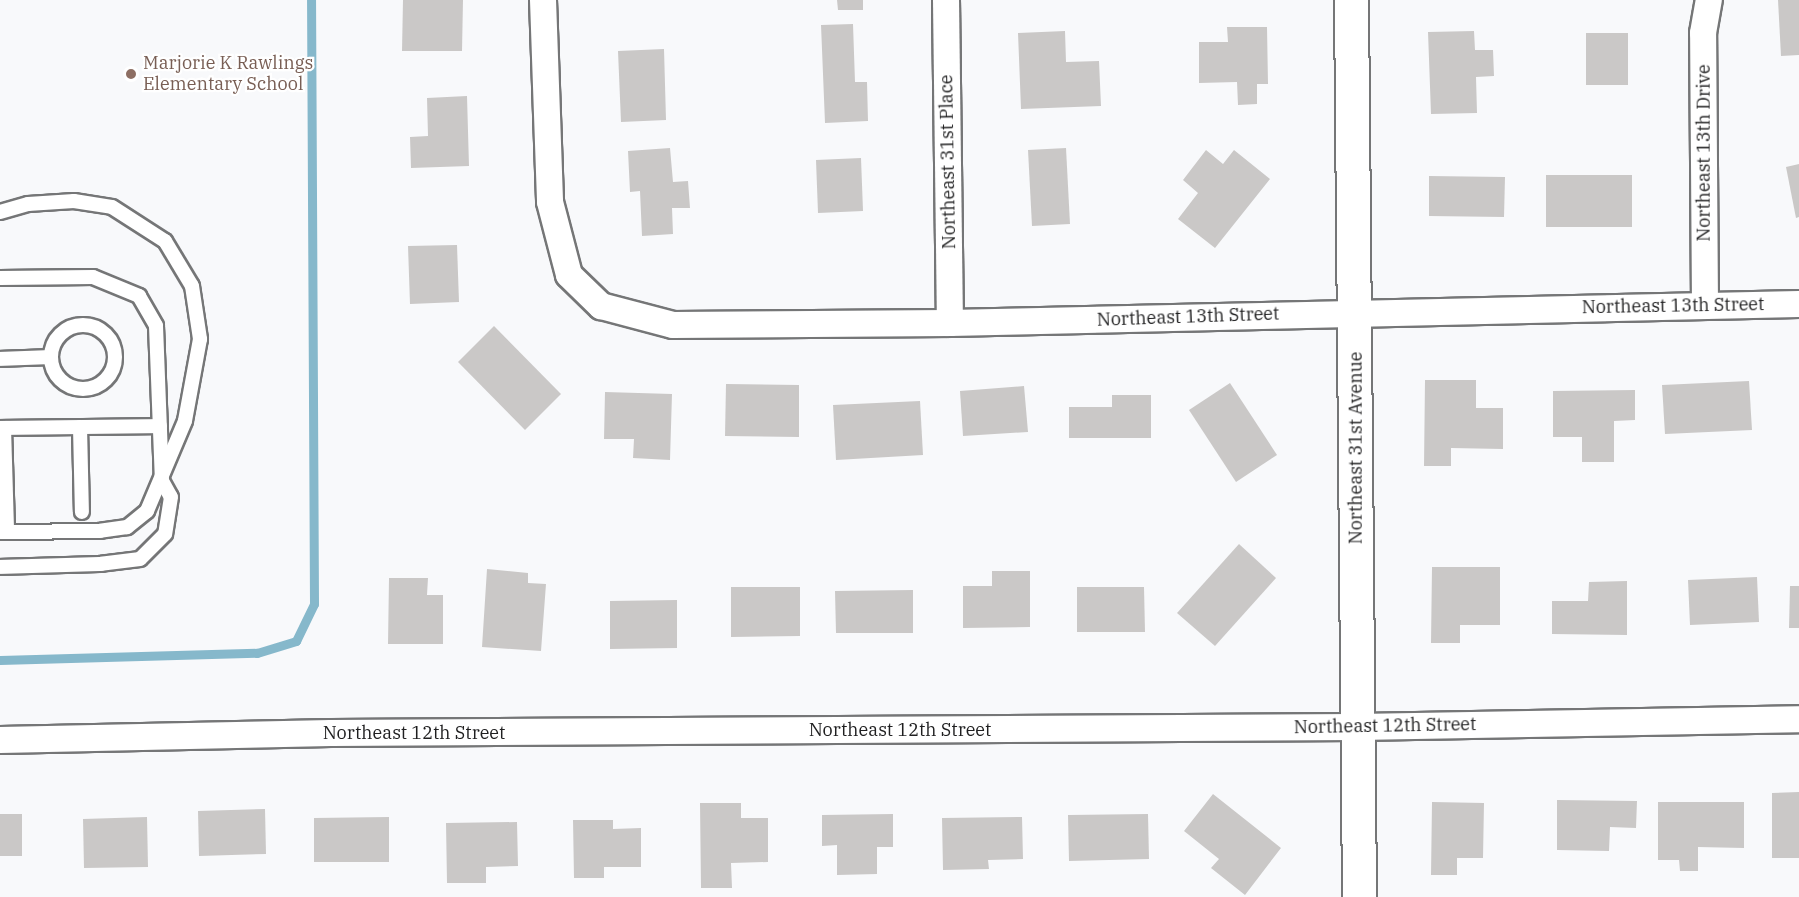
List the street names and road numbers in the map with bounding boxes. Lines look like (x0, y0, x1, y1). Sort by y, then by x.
street label: Northeast 13th Drive (1693, 64, 1715, 242)
street label: Northeast 31st Place (936, 74, 960, 250)
street label: Northeast 13th Street (1582, 294, 1764, 318)
street label: Northeast 13th Street (1096, 303, 1280, 331)
street label: Northeast 31st Avenue (1345, 352, 1367, 544)
street label: Northeast 12th Street (1294, 714, 1476, 738)
street label: Northeast 12th Street (809, 719, 991, 741)
street label: Northeast 12th Street (323, 722, 505, 744)

